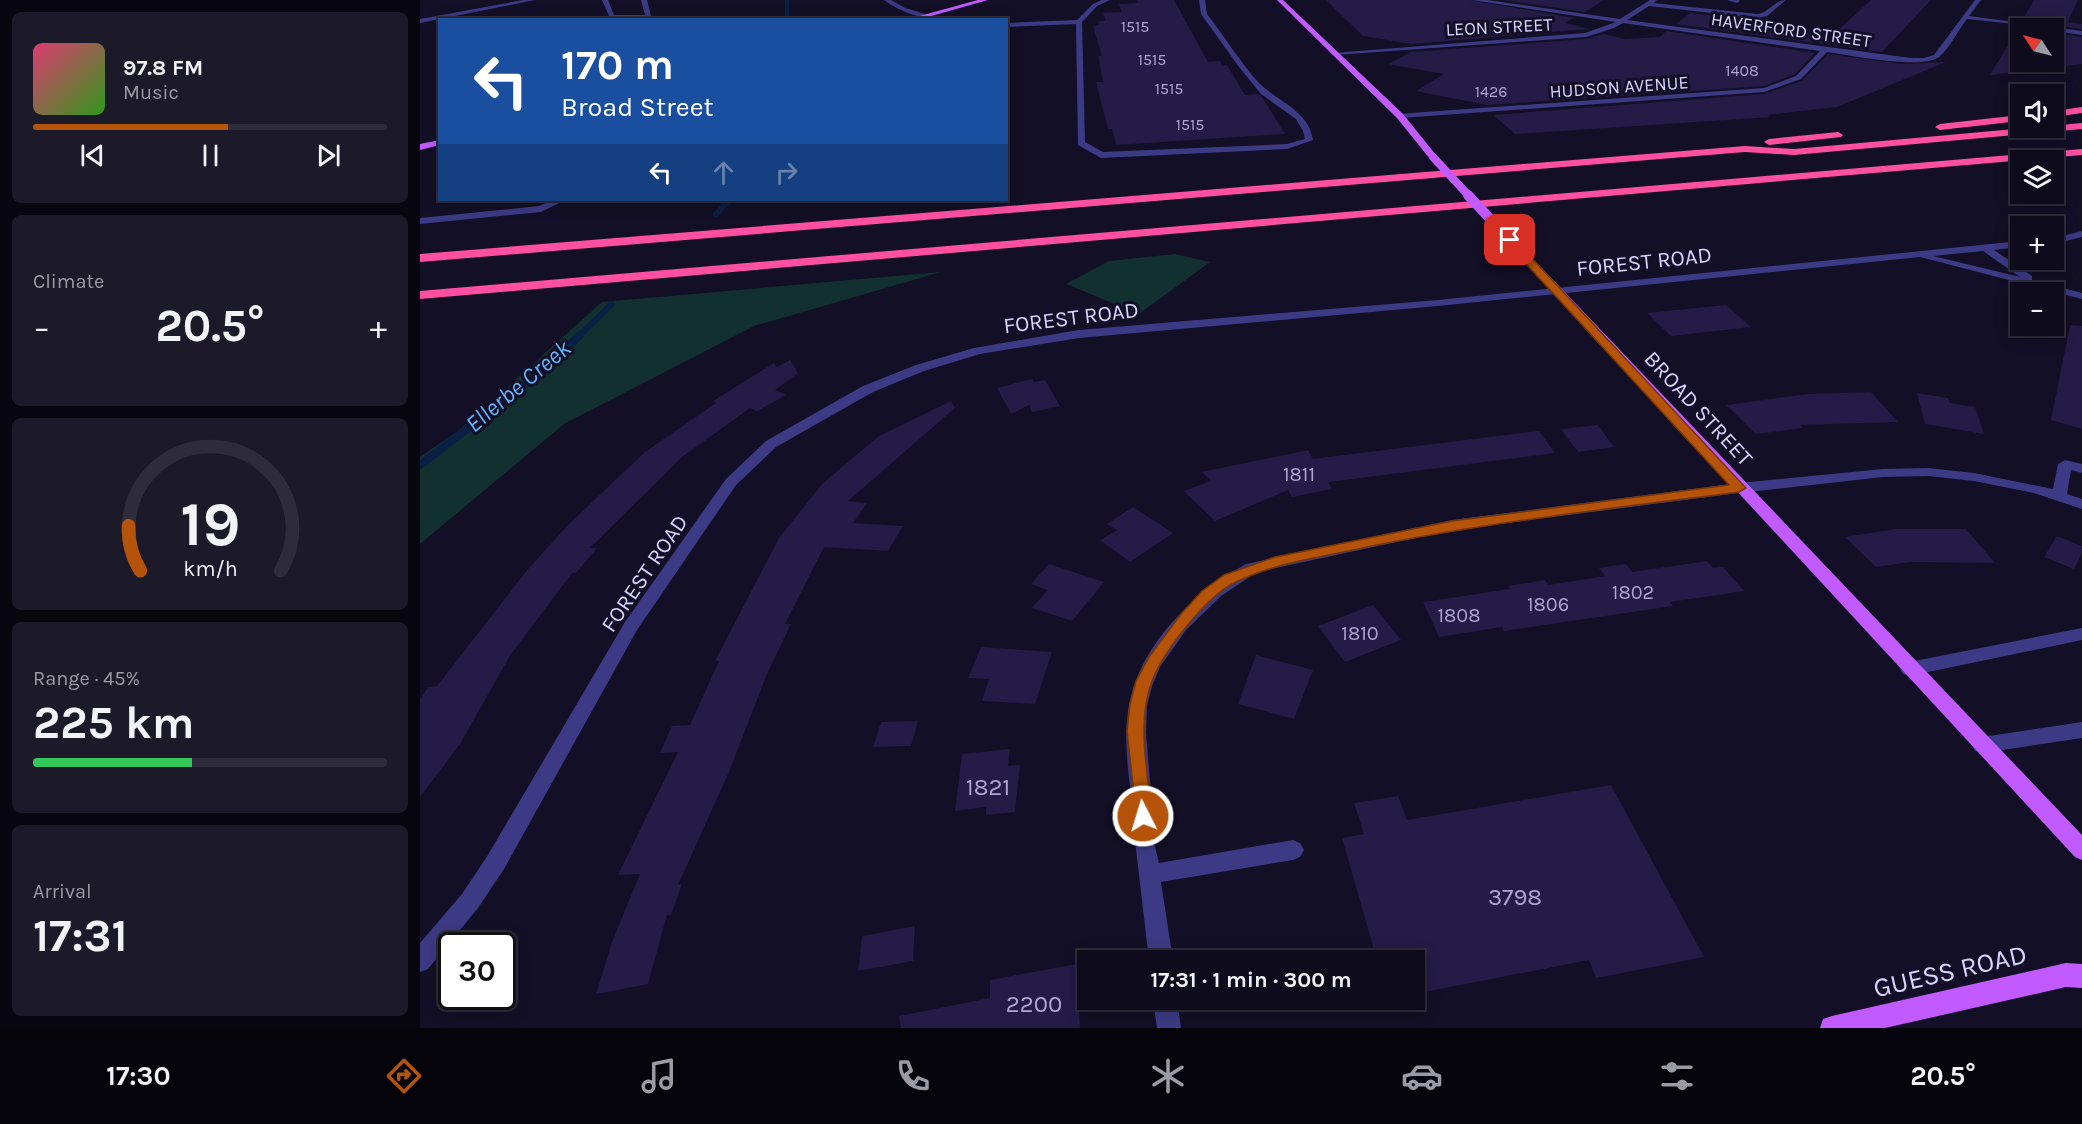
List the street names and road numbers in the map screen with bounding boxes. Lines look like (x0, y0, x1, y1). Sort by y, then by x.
street label: HAVERFORD STREET (1709, 8, 1873, 52)
street label: LEON STREET (1445, 13, 1553, 41)
street label: HUDSON AVENUE (1549, 71, 1689, 103)
street label: FOREST ROAD (1575, 242, 1713, 282)
street label: FOREST ROAD (1002, 297, 1140, 339)
street label: BROAD STREET (1639, 346, 1758, 471)
street label: FOREST ROAD (596, 510, 694, 637)
street label: GUESS ROAD (1870, 938, 2030, 1004)

